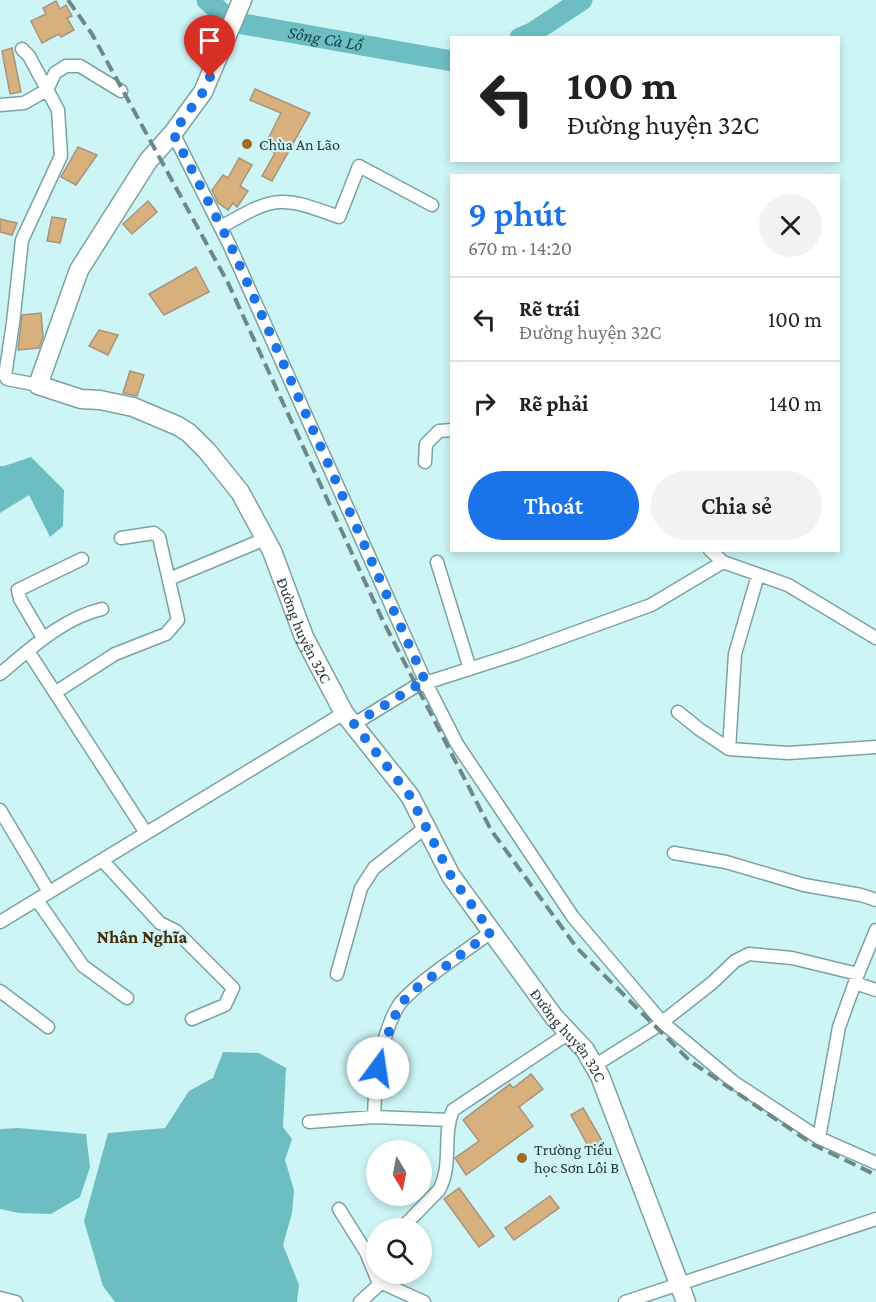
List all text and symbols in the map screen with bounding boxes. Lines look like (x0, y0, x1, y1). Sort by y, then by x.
pin (184, 15, 235, 77)
water label: Sông Cà Lồ (286, 22, 366, 55)
icon: arrive (193, 24, 226, 57)
icon: left (468, 60, 546, 138)
text: 100 m (567, 61, 677, 108)
text: Đường huyện 32C (567, 110, 759, 140)
place label: Chùa An Lão (259, 136, 340, 153)
marker: Chùa An Lão (240, 137, 254, 151)
text: 9 phút (468, 194, 566, 234)
button: close (759, 194, 822, 257)
text: 670 m · 14:20 (468, 237, 572, 259)
text: Rẽ trái (519, 296, 580, 321)
icon: left (468, 303, 501, 336)
text: 100 m (768, 307, 822, 332)
text: Đường huyện 32C (519, 321, 661, 343)
icon: right (468, 387, 501, 420)
text: Rẽ phải (519, 391, 588, 416)
text: 140 m (769, 391, 822, 416)
button: Thoát (468, 471, 639, 540)
button: Chia sẻ (651, 471, 822, 540)
street label: Đường huyện 32C (274, 575, 335, 686)
district label: Nhân Nghĩa (97, 927, 188, 947)
street label: Đường huyện 32C (527, 985, 610, 1084)
position arrow (346, 1036, 410, 1100)
north arrow (366, 1140, 432, 1206)
map controls (366, 1140, 432, 1284)
place label: Trường Tiểu học Sơn Lôi B (534, 1141, 619, 1177)
marker: Trường Tiểu học Sơn Lôi B (515, 1151, 529, 1165)
button: search (366, 1218, 432, 1284)

